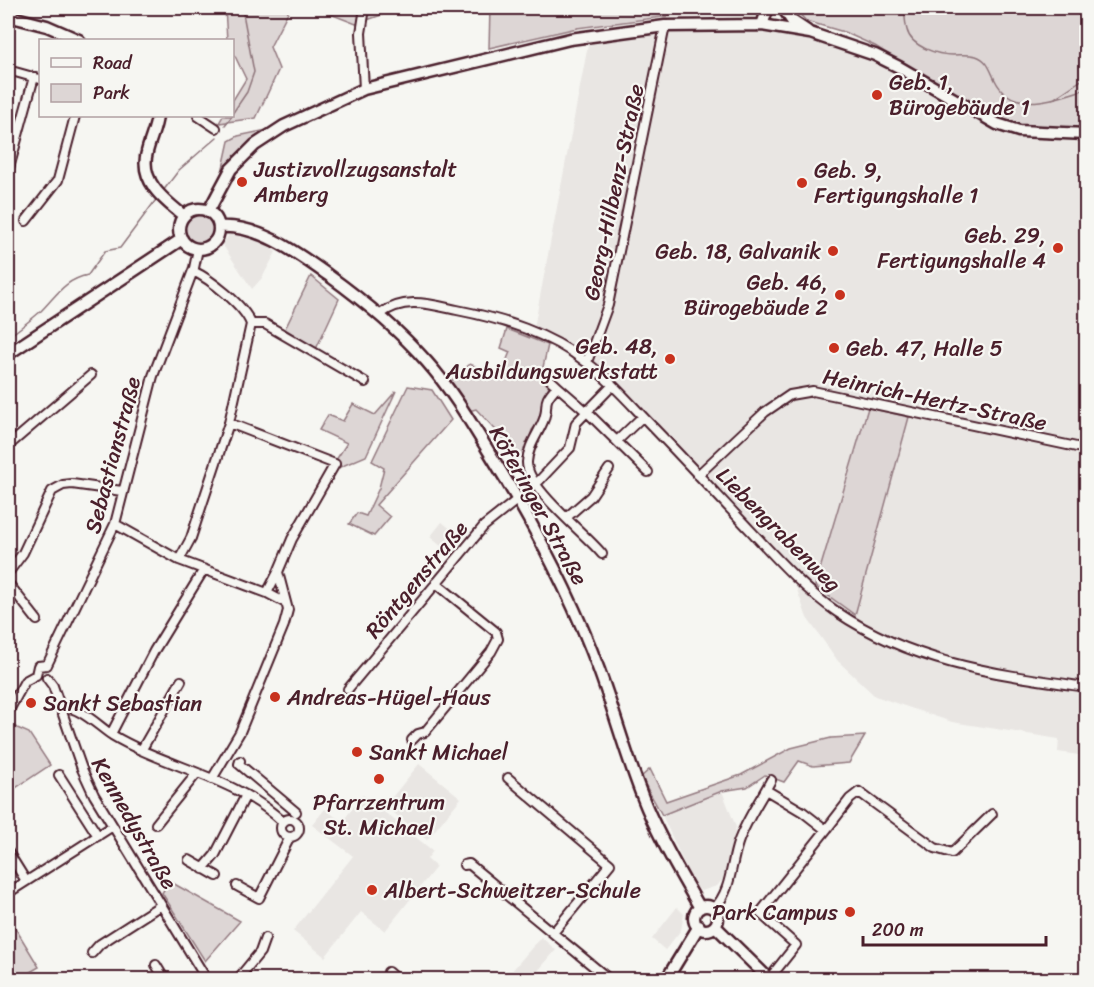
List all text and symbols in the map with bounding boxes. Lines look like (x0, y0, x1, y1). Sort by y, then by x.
legend (39, 39, 234, 117)
text: Road (93, 47, 133, 79)
place label: Geb. 1, Bürogebäude 1 (889, 63, 1030, 127)
text: Park (93, 77, 130, 109)
street label: Georg-Hilbenz-Straße (572, 80, 655, 304)
marker: Geb. 1, Bürogebäude 1 (870, 88, 884, 102)
place label: Justizvollzugsanstalt Amberg (253, 150, 458, 214)
place label: Geb. 9, Fertigungshalle 1 (814, 151, 978, 215)
marker: Justizvollzugsanstalt Amberg (235, 175, 249, 189)
marker: Geb. 9, Fertigungshalle 1 (795, 176, 809, 190)
place label: Geb. 29, Fertigungshalle 4 (877, 216, 1046, 280)
place label: Geb. 18, Galvanik (655, 232, 821, 271)
marker: Geb. 29, Fertigungshalle 4 (1051, 241, 1065, 255)
marker: Geb. 18, Galvanik (826, 244, 840, 258)
place label: Geb. 46, Bürogebäude 2 (684, 263, 828, 327)
marker: Geb. 46, Bürogebäude 2 (833, 288, 847, 302)
place label: Geb. 48, Ausbildungswerkstatt (445, 327, 658, 391)
place label: Geb. 47, Halle 5 (846, 329, 1003, 368)
marker: Geb. 47, Halle 5 (827, 341, 841, 355)
marker: Geb. 48, Ausbildungswerkstatt (663, 352, 677, 366)
street label: Heinrich-Hertz-Straße (819, 357, 1050, 442)
street label: Sebastianstraße (73, 372, 152, 538)
street label: Köferinger Straße (478, 418, 599, 593)
street label: Liebengrabenweg (706, 457, 851, 602)
street label: Röntgenstraße (355, 511, 478, 647)
place label: Andreas-Hügel-Haus (286, 678, 492, 717)
place label: Sankt Sebastian (43, 684, 202, 723)
marker: Andreas-Hügel-Haus (268, 690, 282, 704)
marker: Sankt Sebastian (24, 696, 38, 710)
place label: Sankt Michael (369, 733, 509, 772)
marker: Sankt Michael (350, 745, 364, 759)
street label: Kennedystraße (81, 749, 189, 897)
marker: Pfarrzentrum St. Michael (372, 772, 386, 786)
place label: Pfarrzentrum St. Michael (313, 783, 445, 847)
place label: Albert-Schweitzer-Schule (383, 871, 641, 910)
marker: Albert-Schweitzer-Schule (365, 883, 379, 897)
place label: Park Campus (712, 893, 839, 932)
marker: Park Campus (843, 905, 857, 919)
scale bar (863, 909, 1046, 947)
text: 200 m (872, 914, 924, 946)

